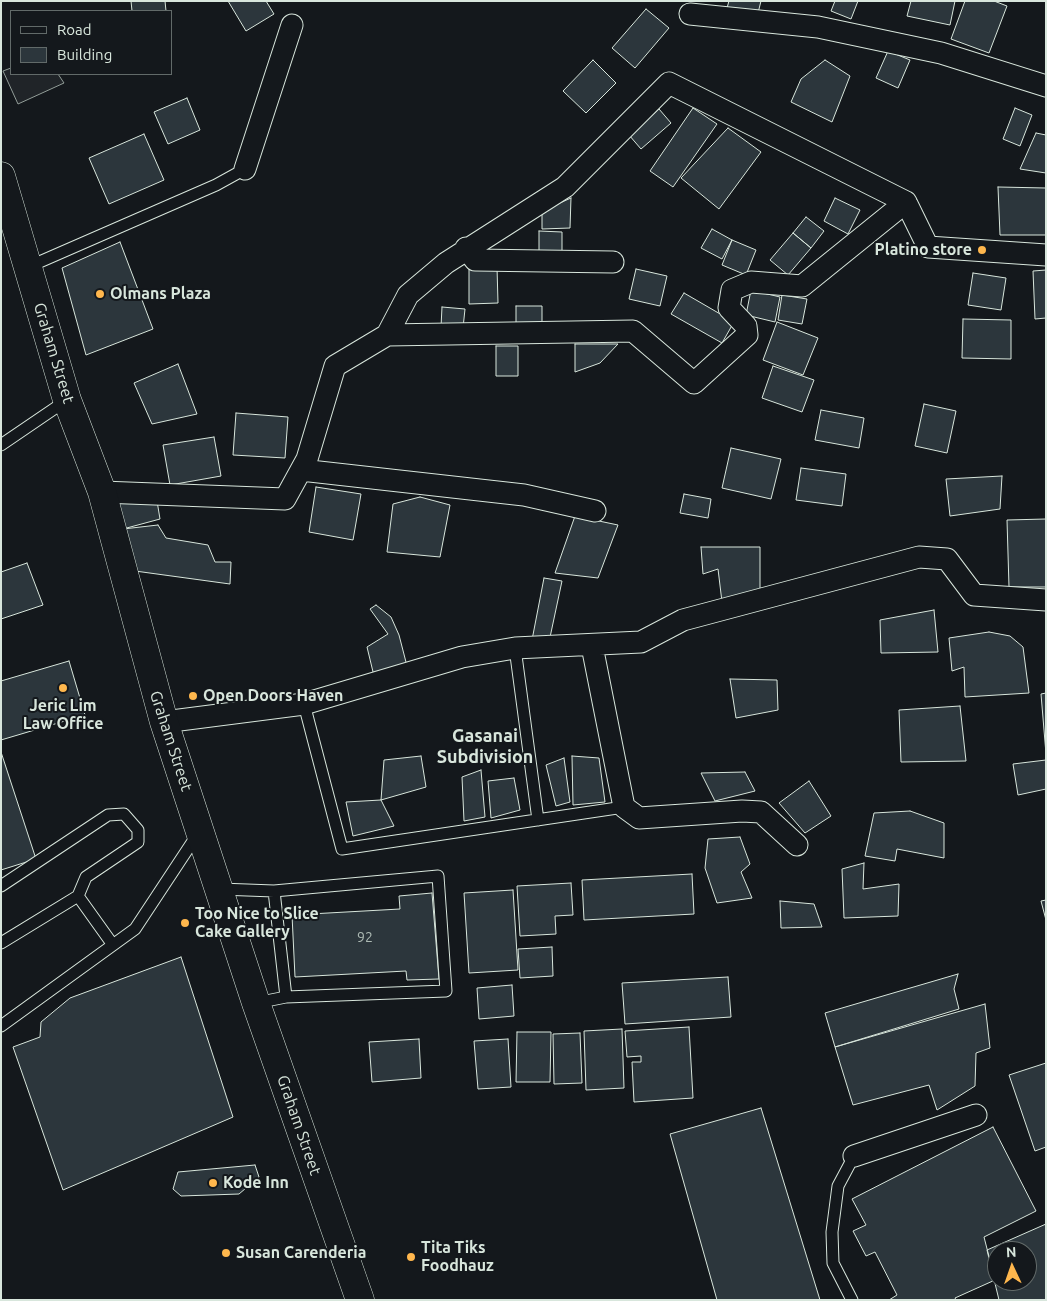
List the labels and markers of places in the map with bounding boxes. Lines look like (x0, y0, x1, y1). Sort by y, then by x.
place label: Platino store (875, 240, 972, 260)
marker: Platino store (976, 244, 988, 256)
place label: Olmans Plaza (110, 284, 211, 304)
marker: Olmans Plaza (94, 288, 106, 300)
marker: Jeric Lim Law Office (57, 682, 69, 694)
place label: Open Doors Haven (203, 686, 343, 706)
marker: Open Doors Haven (187, 690, 199, 702)
place label: Jeric Lim Law Office (23, 696, 103, 734)
place label: Too Nice to Slice Cake Gallery (195, 904, 319, 942)
marker: Too Nice to Slice Cake Gallery (179, 917, 191, 929)
place label: Kode Inn (223, 1173, 289, 1193)
marker: Kode Inn (207, 1177, 219, 1189)
place label: Tita Tiks Foodhauz (421, 1238, 494, 1276)
place label: Susan Carenderia (236, 1243, 366, 1263)
marker: Susan Carenderia (220, 1247, 232, 1259)
marker: Tita Tiks Foodhauz (405, 1251, 417, 1263)

